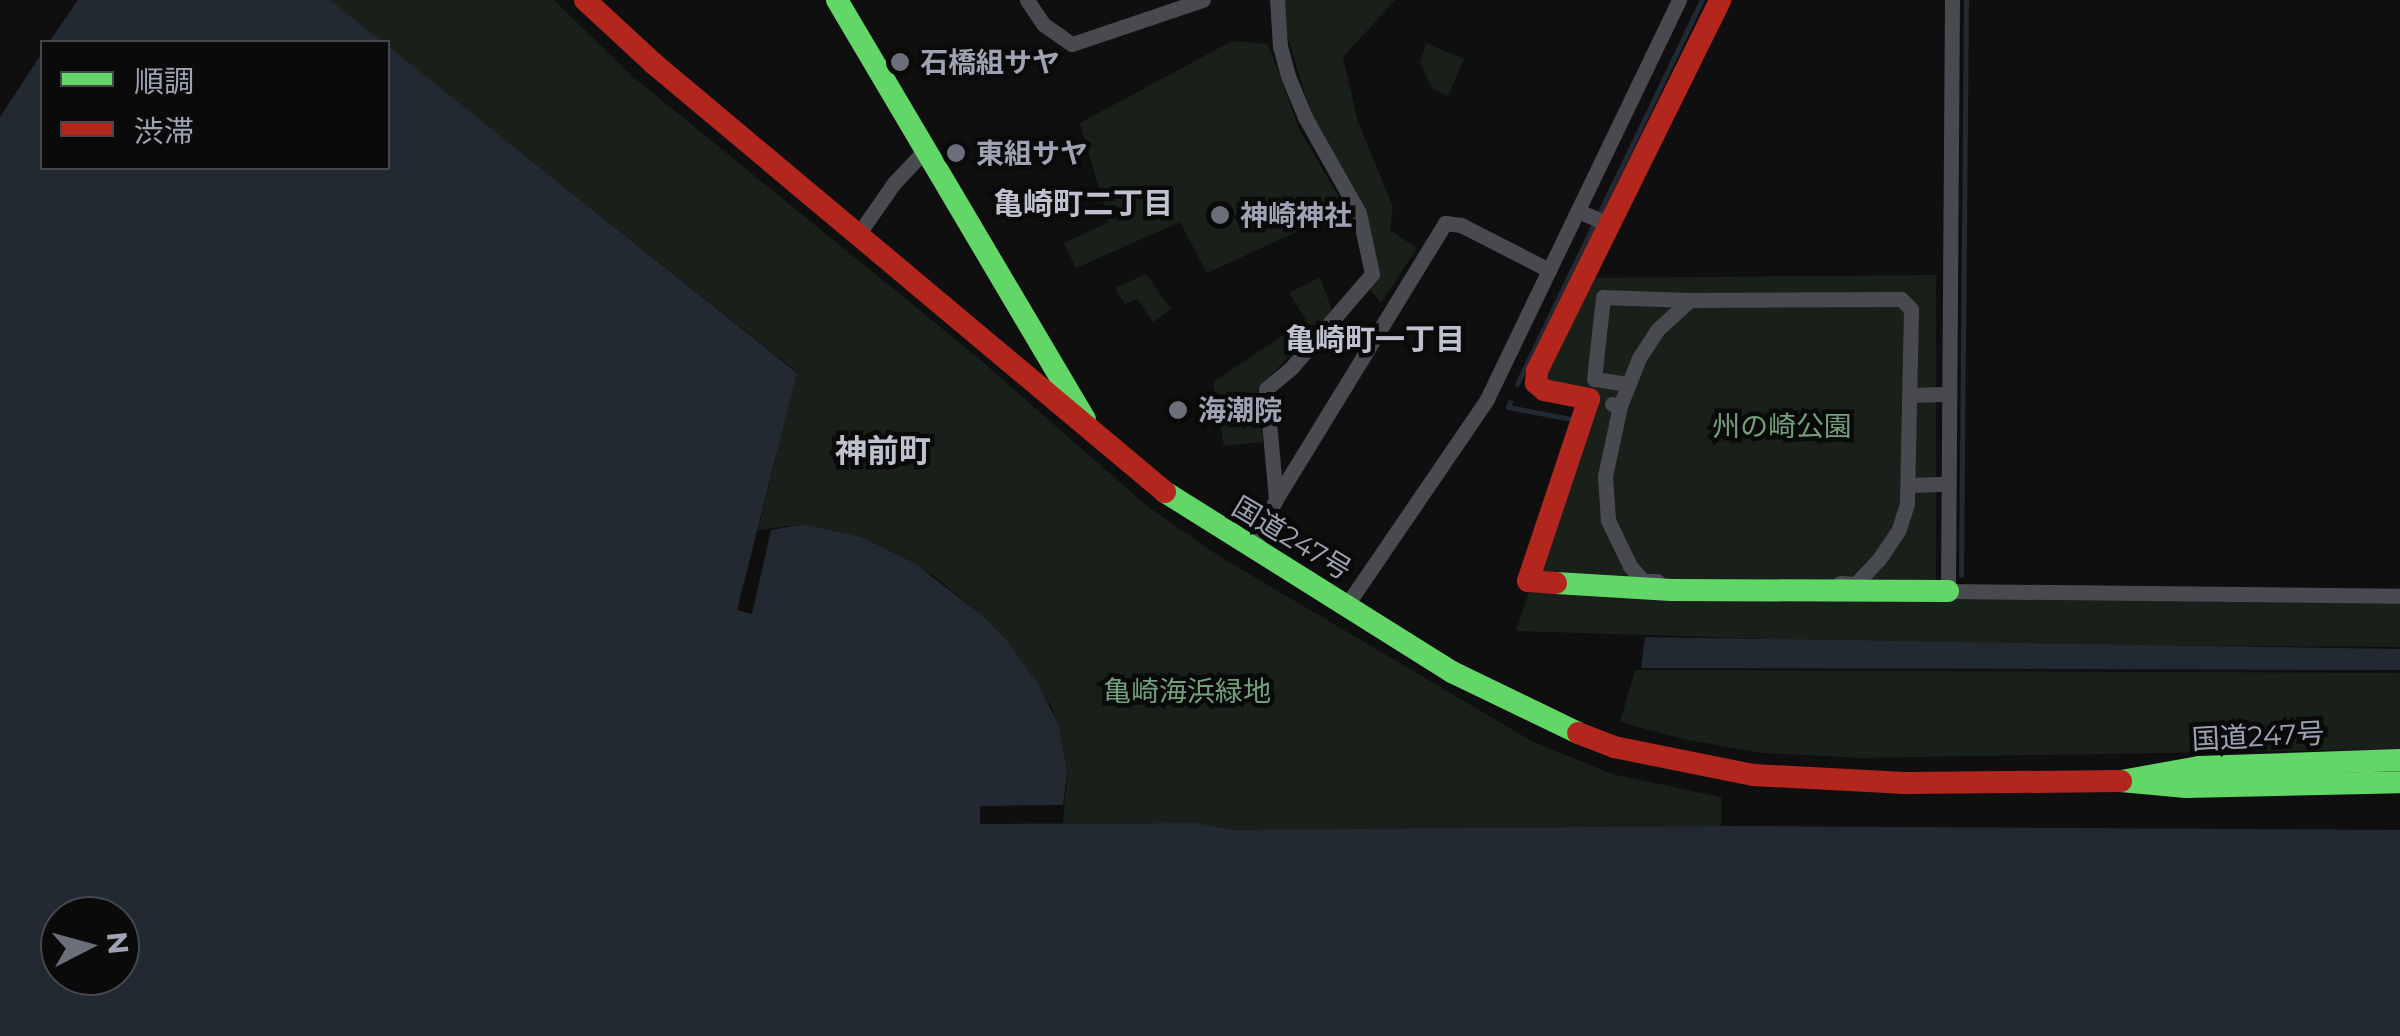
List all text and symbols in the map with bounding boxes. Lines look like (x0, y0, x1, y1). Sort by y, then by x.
legend (40, 40, 390, 170)
place label: 石橋組サヤ (920, 45, 1060, 79)
marker: 石橋組サヤ (889, 51, 911, 73)
text: 順調 (134, 63, 194, 100)
text: 渋滞 (134, 113, 194, 150)
place label: 東組サヤ (976, 136, 1088, 170)
marker: 東組サヤ (945, 142, 967, 164)
district label: 亀崎町二丁目 (993, 186, 1173, 222)
place label: 神崎神社 (1240, 198, 1352, 232)
marker: 神崎神社 (1209, 204, 1231, 226)
district label: 亀崎町一丁目 (1285, 322, 1465, 358)
place label: 海潮院 (1198, 393, 1282, 427)
marker: 海潮院 (1167, 399, 1189, 421)
park label: 州の崎公園 (1712, 409, 1852, 443)
district label: 神前町 (835, 432, 931, 470)
street label: 国道247号 (1226, 489, 1358, 587)
park label: 亀崎海浜緑地 (1103, 674, 1271, 708)
street label: 国道247号 (2191, 716, 2325, 756)
north arrow (40, 896, 140, 996)
text: N (100, 930, 136, 956)

